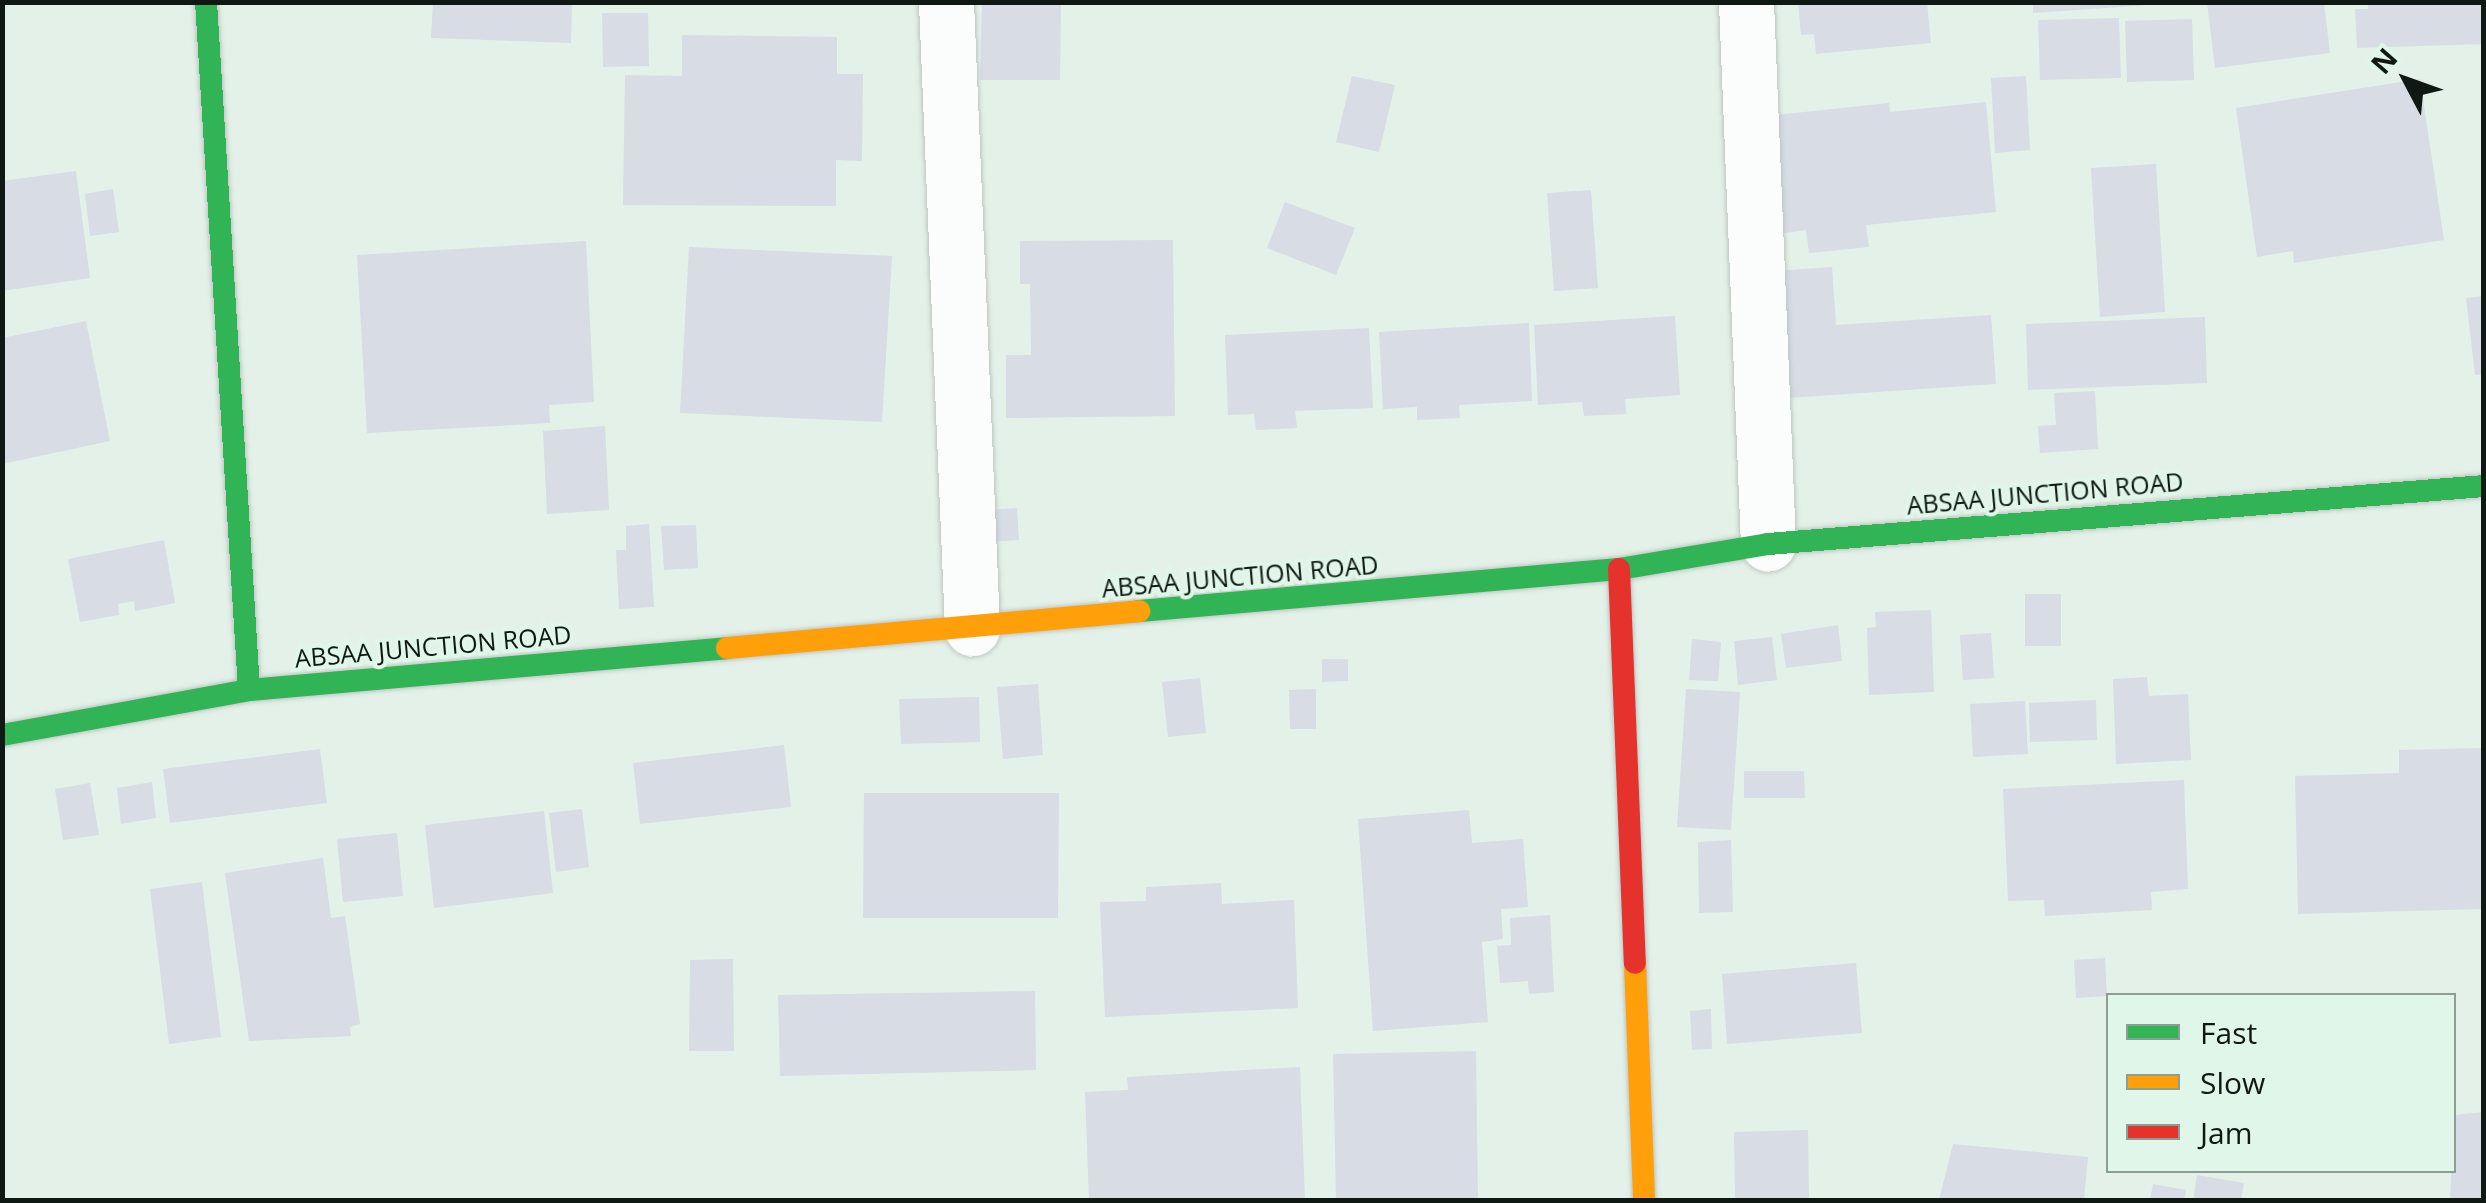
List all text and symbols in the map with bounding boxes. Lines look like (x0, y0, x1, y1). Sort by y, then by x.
north arrow (2356, 30, 2456, 130)
text: N (2362, 39, 2405, 81)
street label: ABSAA JUNCTION ROAD (1905, 466, 2185, 520)
street label: ABSAA JUNCTION ROAD (1100, 549, 1380, 603)
street label: ABSAA JUNCTION ROAD (293, 619, 573, 673)
legend (2106, 993, 2456, 1173)
text: Fast (2200, 1012, 2257, 1053)
text: Slow (2200, 1062, 2265, 1103)
text: Jam (2200, 1112, 2253, 1153)

